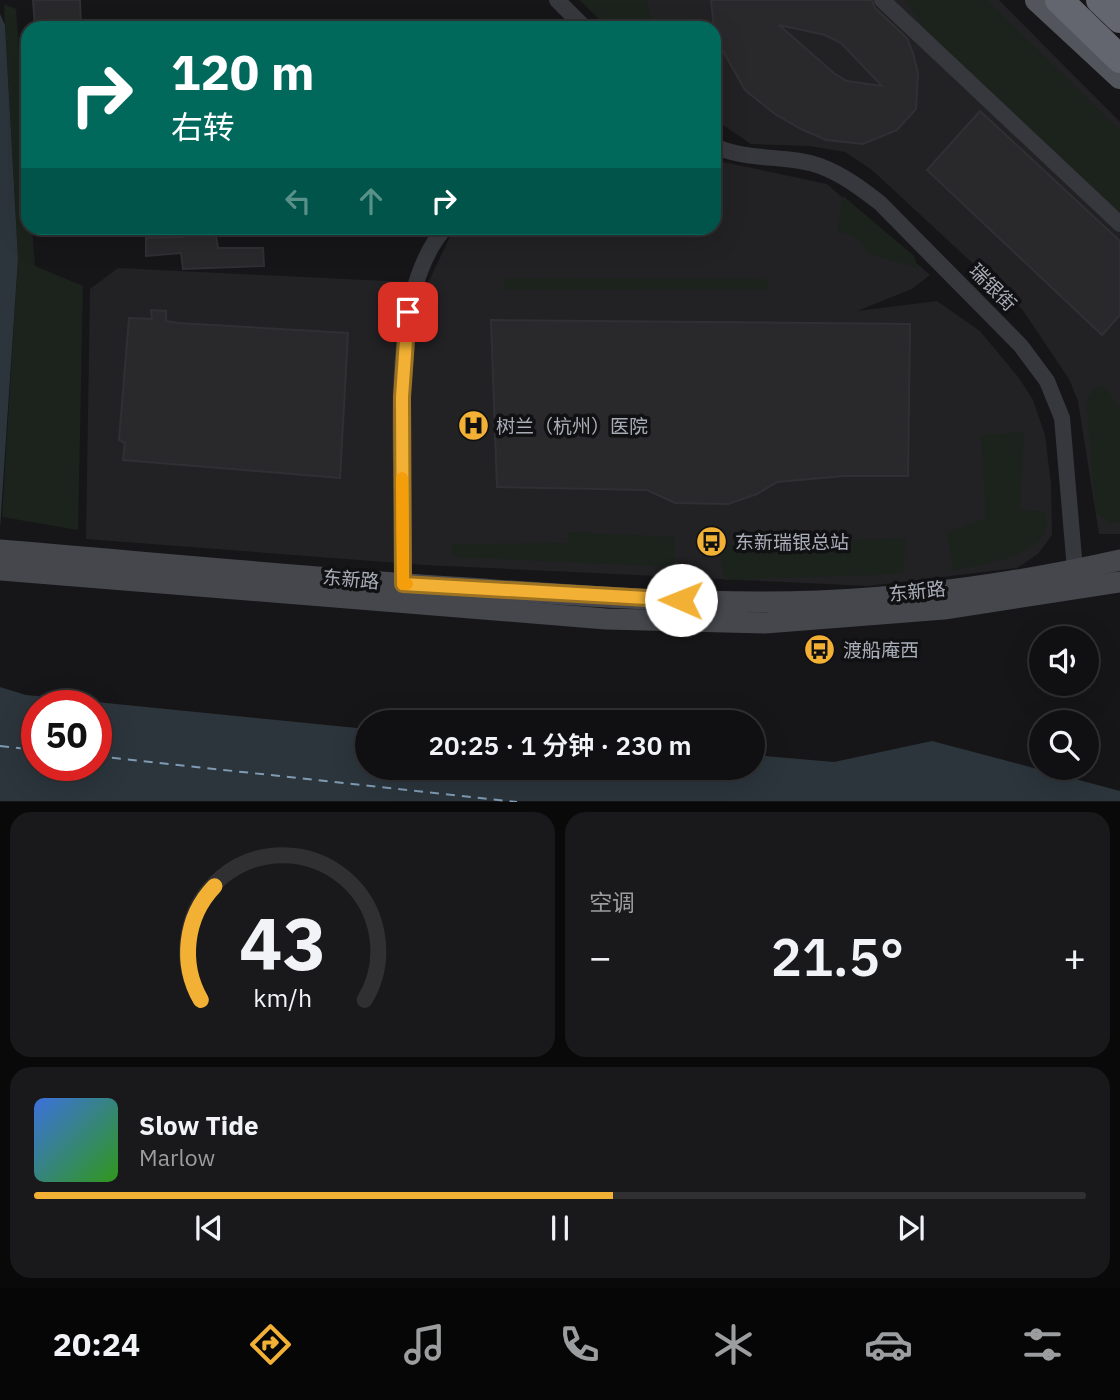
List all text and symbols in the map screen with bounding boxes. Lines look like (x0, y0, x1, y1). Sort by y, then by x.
text: 120 m (171, 40, 315, 103)
icon: right (56, 49, 147, 140)
text: 右转 (171, 106, 235, 148)
icon: left (279, 182, 317, 220)
icon: ahead (352, 182, 390, 220)
icon: right (425, 182, 463, 220)
street label: 瑞银街 (964, 258, 1022, 316)
pin (378, 282, 438, 342)
icon: arrive (389, 293, 427, 331)
hospital icon: 树兰（杭州）医院 (456, 409, 490, 443)
place label: 树兰（杭州）医院 (496, 414, 648, 438)
bus stop icon: 东新瑞银总站 (695, 525, 729, 559)
place label: 东新瑞银总站 (735, 530, 849, 554)
position arrow (644, 563, 718, 637)
street label: 东新路 (322, 565, 380, 593)
street label: 东新路 (887, 576, 947, 606)
map controls (1029, 626, 1099, 780)
button: sound (1029, 626, 1099, 696)
bus stop icon: 渡船庵西 (803, 633, 837, 667)
place label: 渡船庵西 (843, 638, 919, 662)
speed limit sign: 50 (21, 690, 112, 781)
button: search (1029, 710, 1099, 780)
text: 20:25 · 1 分钟 · 230 m (428, 728, 692, 762)
text: 空调 (589, 887, 635, 917)
text: 43 (239, 896, 326, 991)
text: 21.5° (771, 923, 904, 990)
text: − (589, 932, 612, 981)
text: + (1063, 932, 1086, 981)
text: km/h (253, 981, 312, 1014)
text: Slow Tide (139, 1108, 259, 1142)
text: Marlow (139, 1142, 215, 1172)
icon: previous (190, 1209, 228, 1247)
icon: pause (541, 1209, 579, 1247)
icon: next (892, 1209, 930, 1247)
icon: directions (246, 1320, 295, 1369)
icon: music (400, 1320, 449, 1369)
icon: phone (555, 1320, 604, 1369)
icon: climate (709, 1320, 758, 1369)
icon: car (864, 1320, 913, 1369)
icon: filters (1018, 1320, 1067, 1369)
text: 20:24 (53, 1323, 140, 1365)

